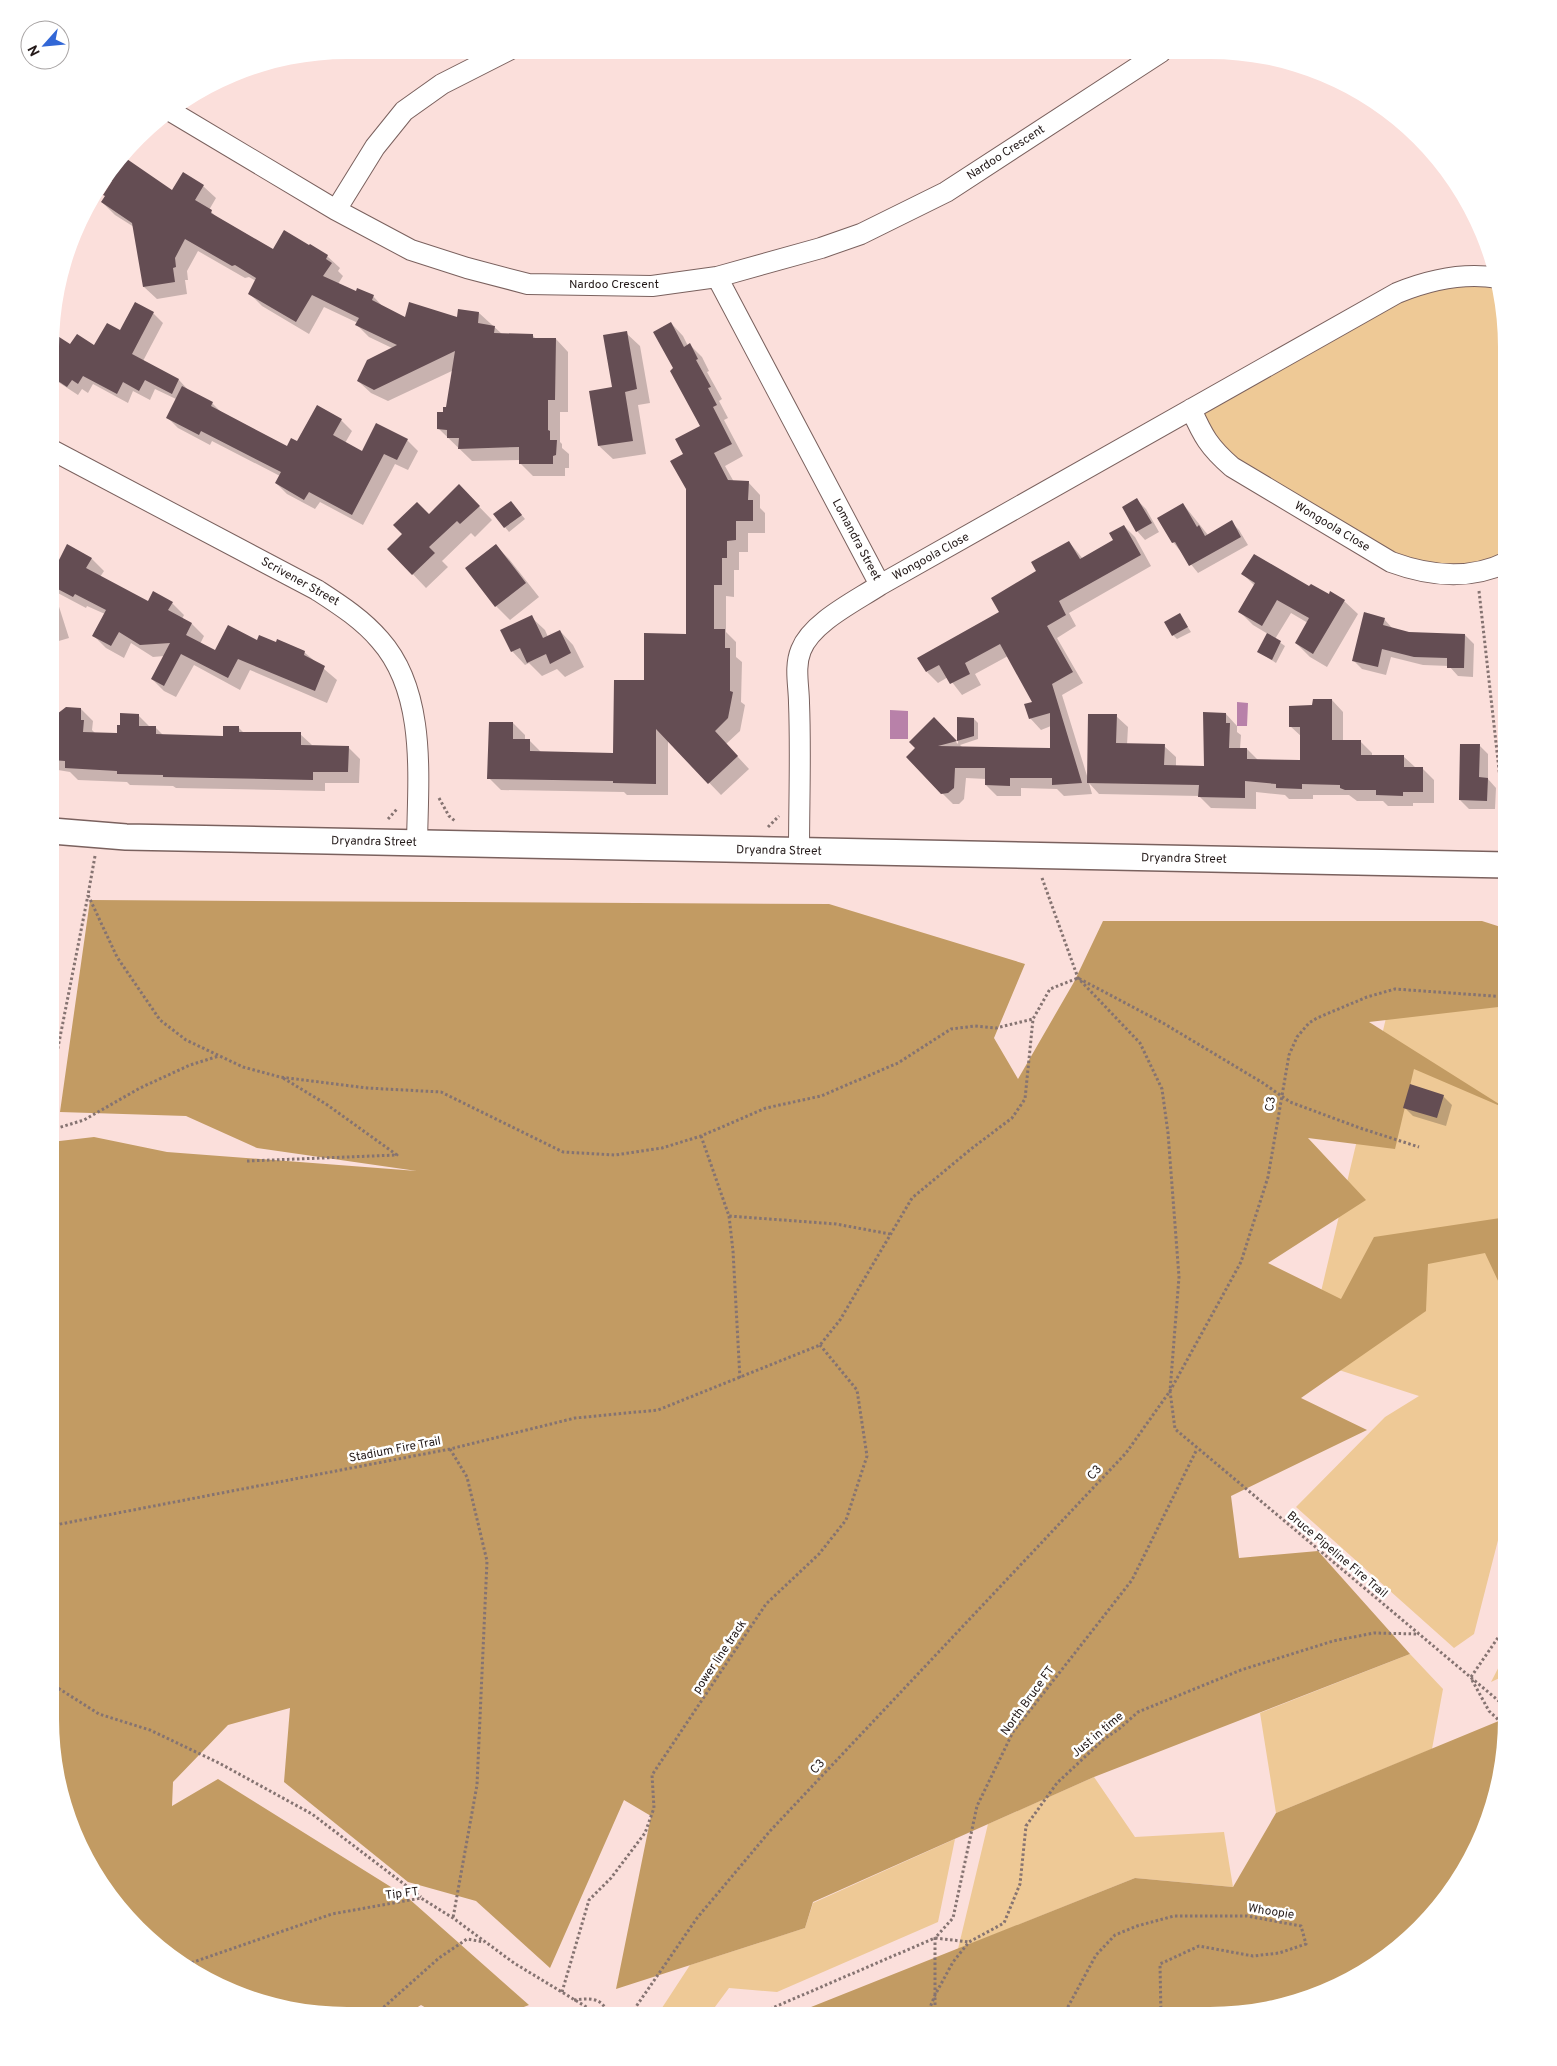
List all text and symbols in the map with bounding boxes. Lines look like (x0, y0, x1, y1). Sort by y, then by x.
north arrow (20, 20, 70, 70)
text: N (25, 42, 45, 59)
street label: Nardoo Crescent (964, 122, 1048, 184)
street label: Nardoo Crescent (569, 277, 659, 293)
street label: Lomandra Street (828, 496, 884, 584)
street label: Wongoola Close (1291, 498, 1373, 556)
street label: Wongoola Close (890, 529, 972, 585)
street label: Scrivener Street (258, 554, 342, 610)
street label: Dryandra Street (331, 833, 417, 851)
street label: Dryandra Street (736, 842, 822, 860)
street label: Dryandra Street (1141, 850, 1227, 868)
street label: C3 (1262, 1095, 1280, 1113)
street label: Stadium Fire Trail (348, 1433, 442, 1467)
street label: C3 (1084, 1462, 1106, 1484)
street label: Bruce Pipeline Fire Trail (1283, 1508, 1391, 1602)
street label: power line track (689, 1617, 751, 1697)
street label: North Bruce FT (997, 1663, 1059, 1739)
street label: Just in time (1069, 1709, 1127, 1761)
street label: C3 (807, 1756, 829, 1778)
street label: Tip FT (384, 1884, 420, 1904)
street label: Whoopie (1247, 1900, 1295, 1924)

